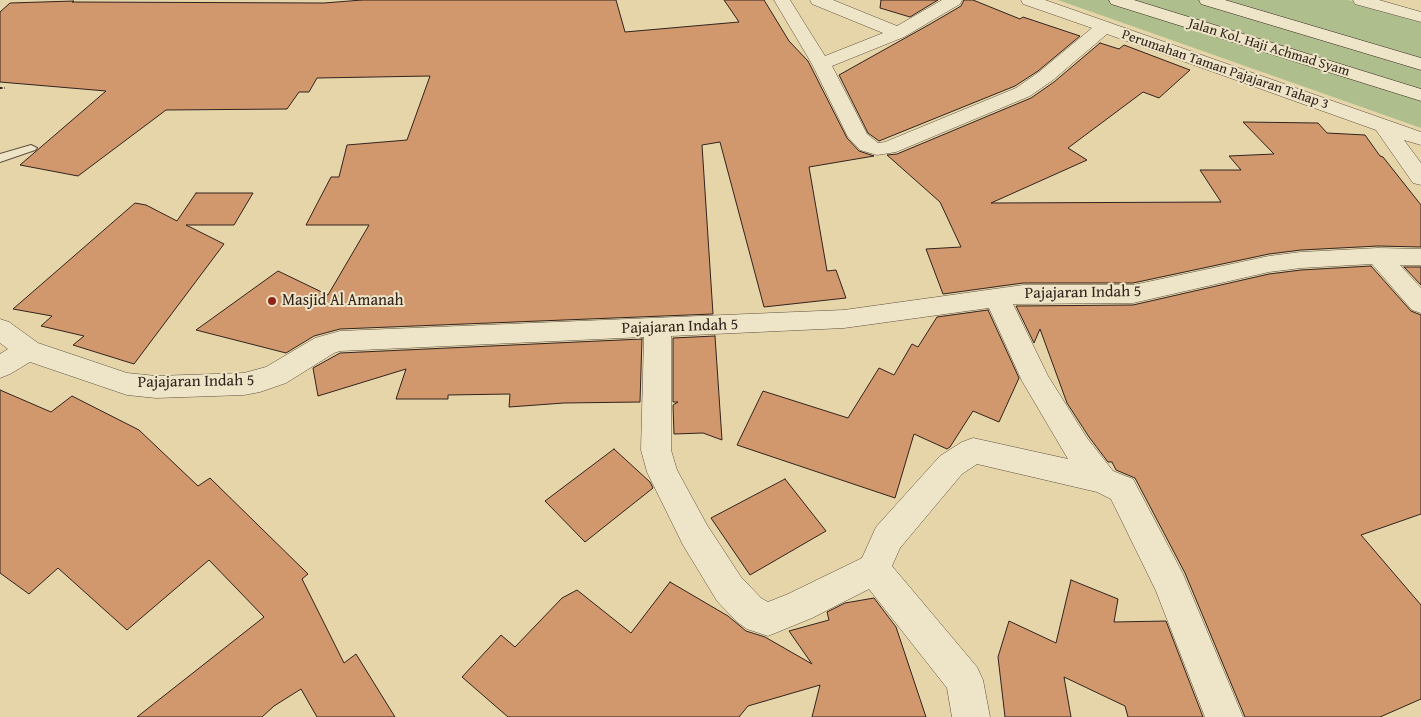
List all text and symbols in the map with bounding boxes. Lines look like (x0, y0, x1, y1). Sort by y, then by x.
street label: Jalan Kol. Haji Achmad Syam (1186, 15, 1352, 81)
street label: Perumahan Taman Pajajaran Tahap 3 (1119, 27, 1331, 113)
street label: Pajajaran Indah 5 (1025, 282, 1141, 304)
place label: Masjid Al Amanah (282, 291, 403, 311)
marker: Masjid Al Amanah (266, 295, 278, 307)
street label: Pajajaran Indah 5 (621, 315, 739, 339)
street label: Pajajaran Indah 5 (138, 371, 254, 393)

